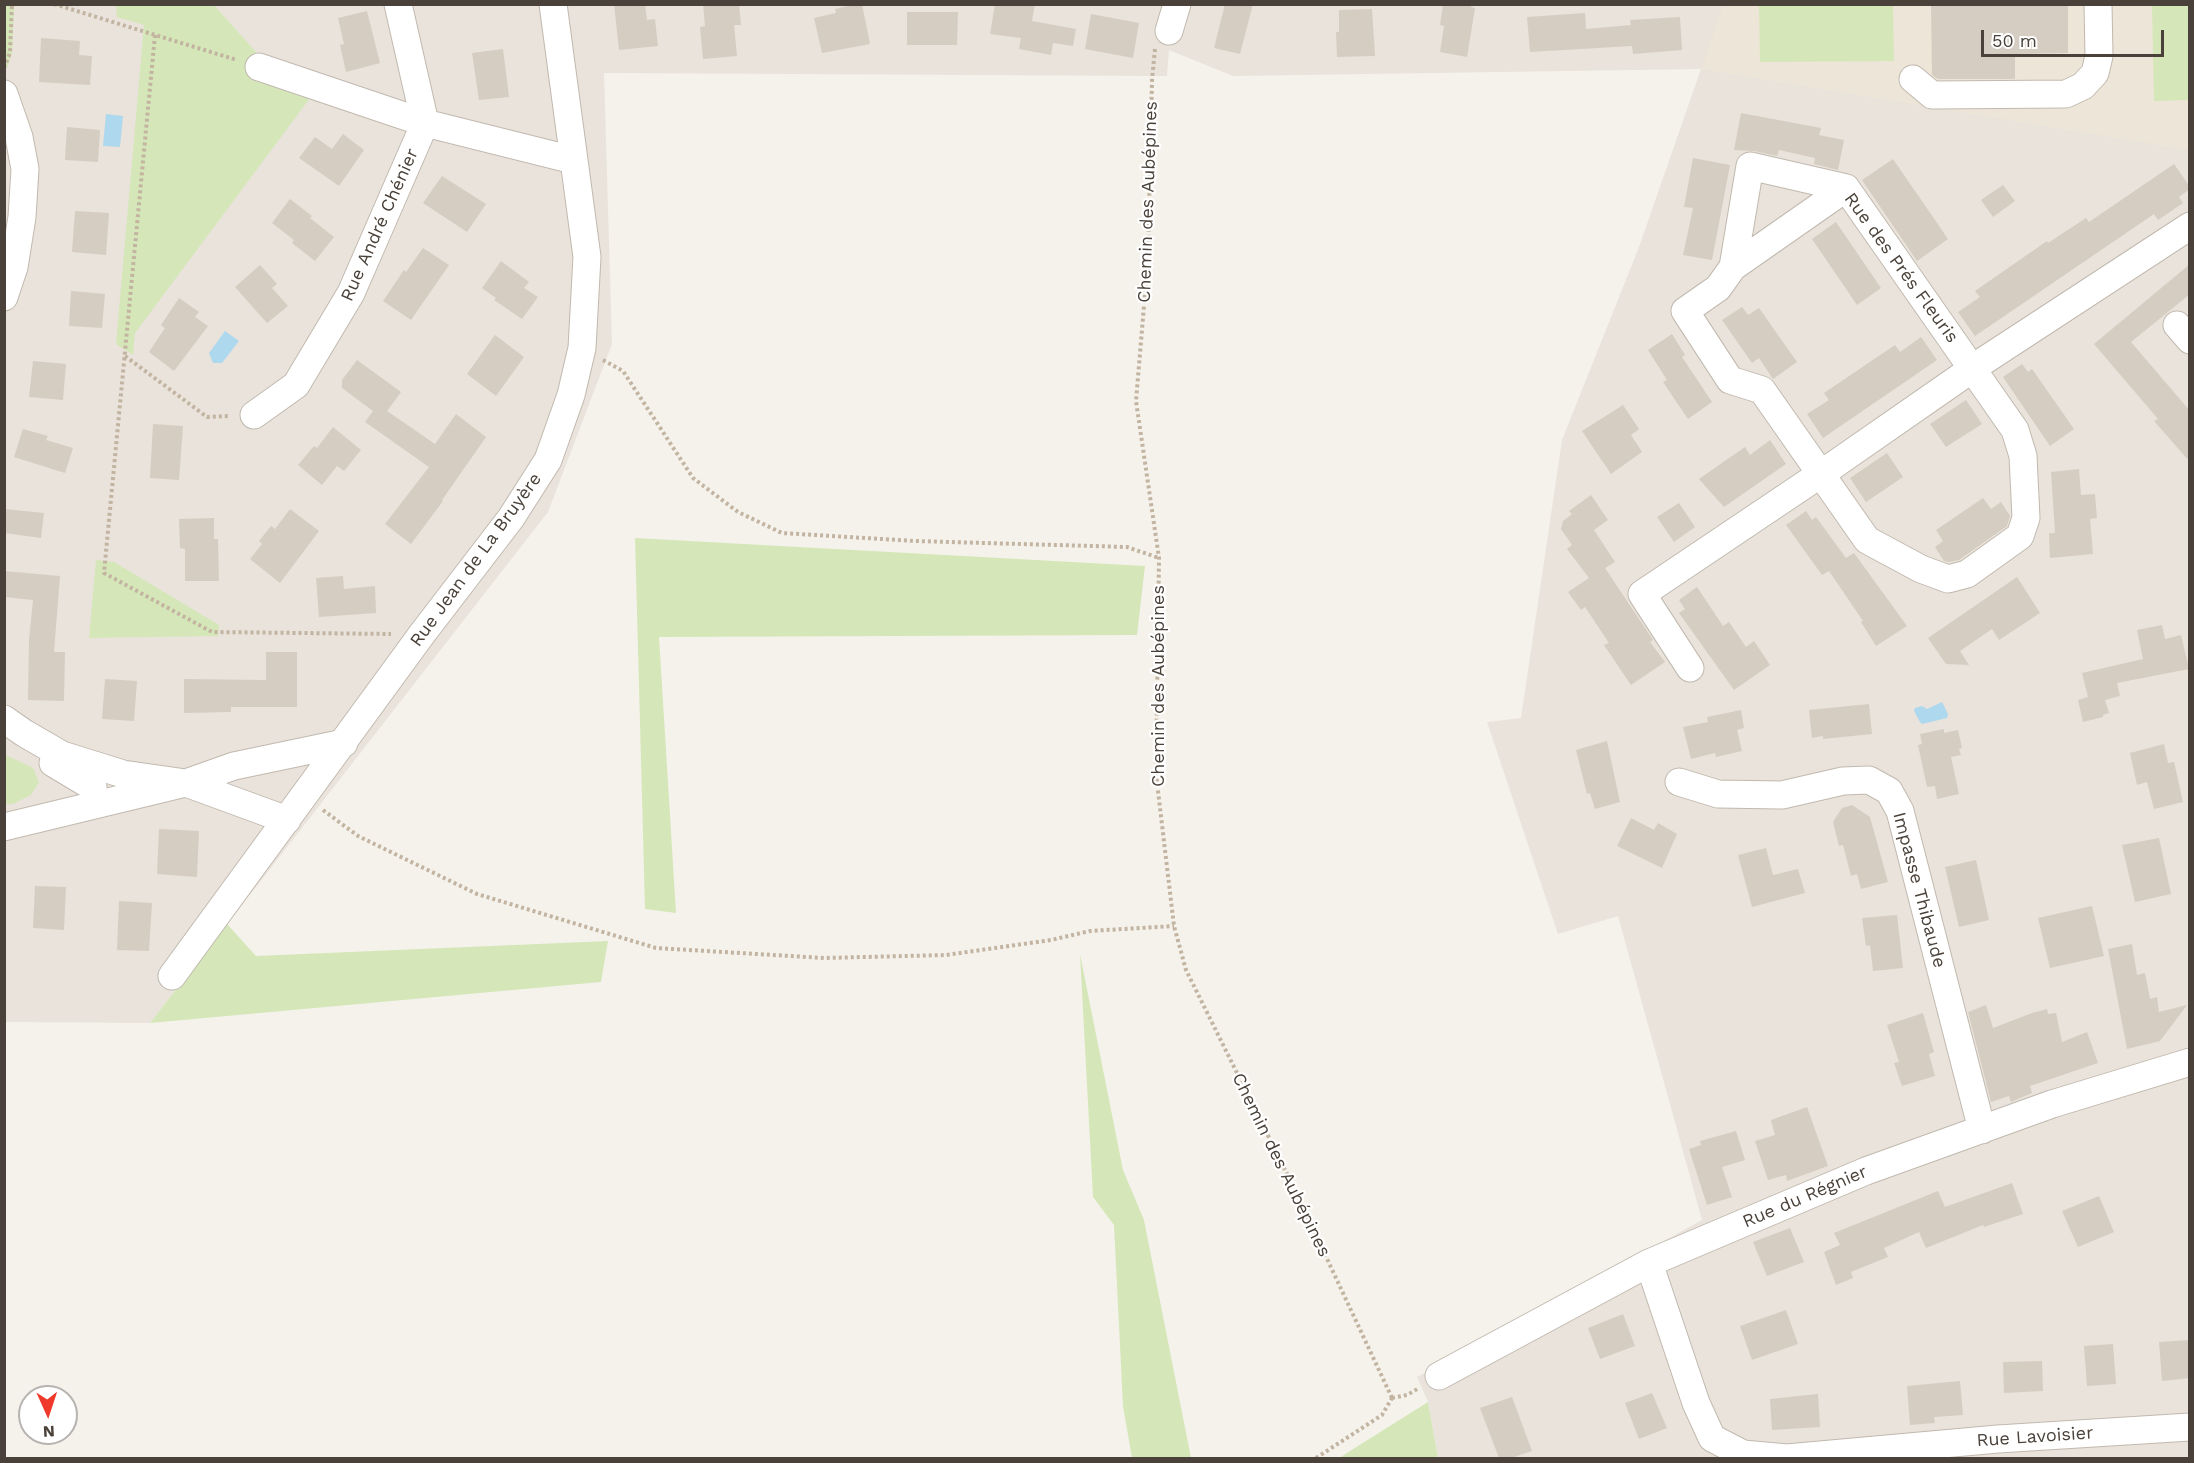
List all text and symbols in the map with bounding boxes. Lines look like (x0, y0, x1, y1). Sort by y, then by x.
scale bar (1984, 18, 2167, 56)
text: 50 m (1992, 30, 2037, 51)
street label: Chemin des Aubépines (1134, 101, 1162, 303)
street label: Rue André Chénier (337, 145, 423, 305)
street label: Rue des Prés Fleuris (1839, 189, 1963, 347)
street label: Rue Jean de La Bruyère (406, 469, 546, 651)
street label: Chemin des Aubépines (1148, 585, 1170, 787)
street label: Impasse Thibaude (1888, 810, 1950, 970)
street label: Chemin des Aubépines (1227, 1069, 1335, 1261)
street label: Rue du Régnier (1739, 1161, 1871, 1233)
north arrow (18, 1385, 78, 1445)
text: N (42, 1422, 55, 1441)
street label: Rue Lavoisier (1976, 1422, 2094, 1452)

